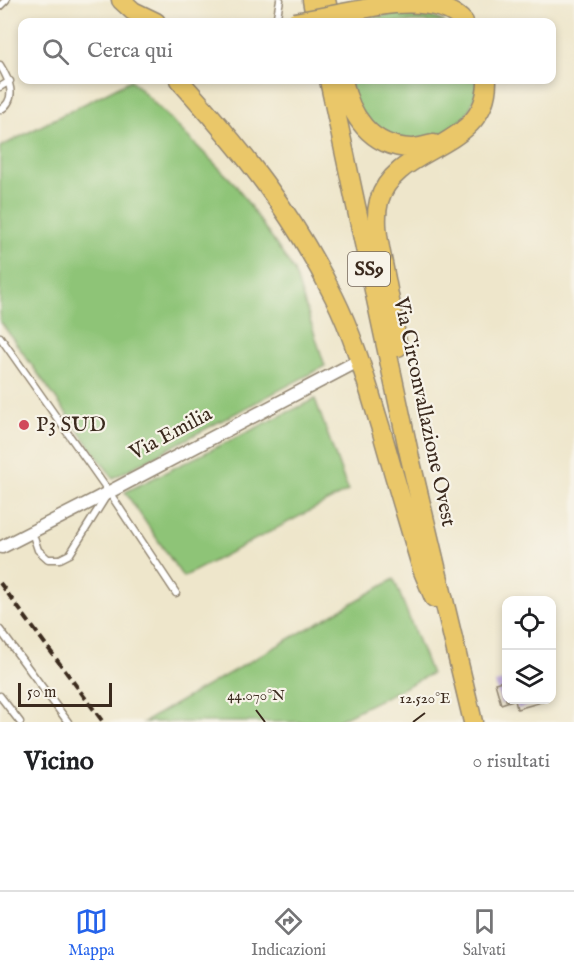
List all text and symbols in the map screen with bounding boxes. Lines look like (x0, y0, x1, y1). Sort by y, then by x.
search box (18, 18, 556, 84)
icon: search (39, 35, 72, 68)
text: Cerca qui (87, 37, 173, 65)
road number: SS9 (348, 252, 390, 286)
street label: Via Circonvallazione Ovest (386, 294, 462, 529)
street label: Via Emilia (124, 401, 218, 467)
place label: P3 SUD (36, 412, 106, 439)
marker: P3 SUD (17, 418, 31, 432)
map controls (502, 596, 556, 704)
button: locate (502, 596, 556, 650)
button: layers (502, 650, 556, 704)
scale bar (18, 680, 112, 708)
text: 50 m (27, 683, 56, 703)
text: 44.070°N (227, 686, 285, 705)
text: 12.520°E (400, 689, 450, 708)
text: Vicino (24, 745, 94, 778)
text: 0 risultati (473, 749, 550, 774)
tab: Mappa (68, 905, 115, 961)
tab: Indicazioni (251, 905, 326, 961)
tab: Salvati (463, 905, 506, 961)

